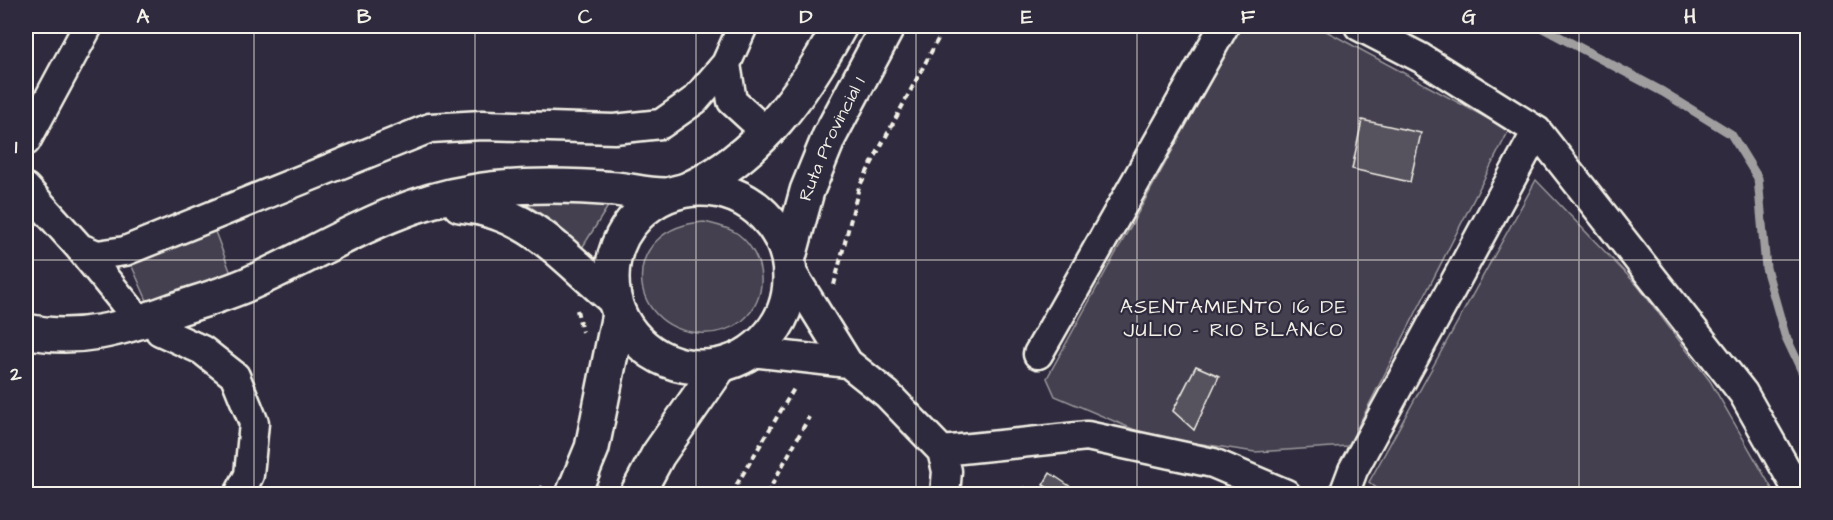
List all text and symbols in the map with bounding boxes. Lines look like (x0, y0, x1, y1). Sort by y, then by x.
text: A (137, 3, 150, 31)
text: B (357, 3, 372, 31)
text: C (578, 3, 593, 31)
text: D (800, 3, 813, 31)
text: E (1021, 3, 1033, 31)
text: F (1241, 3, 1256, 31)
text: G (1462, 3, 1476, 31)
text: H (1684, 3, 1696, 31)
street label: Ruta Provincial 1 (793, 73, 872, 203)
text: 1 (15, 133, 18, 161)
district label: ASENTAMIENTO 16 DE JULIO - RIO BLANCO (1120, 293, 1348, 344)
text: 2 (9, 360, 22, 388)

